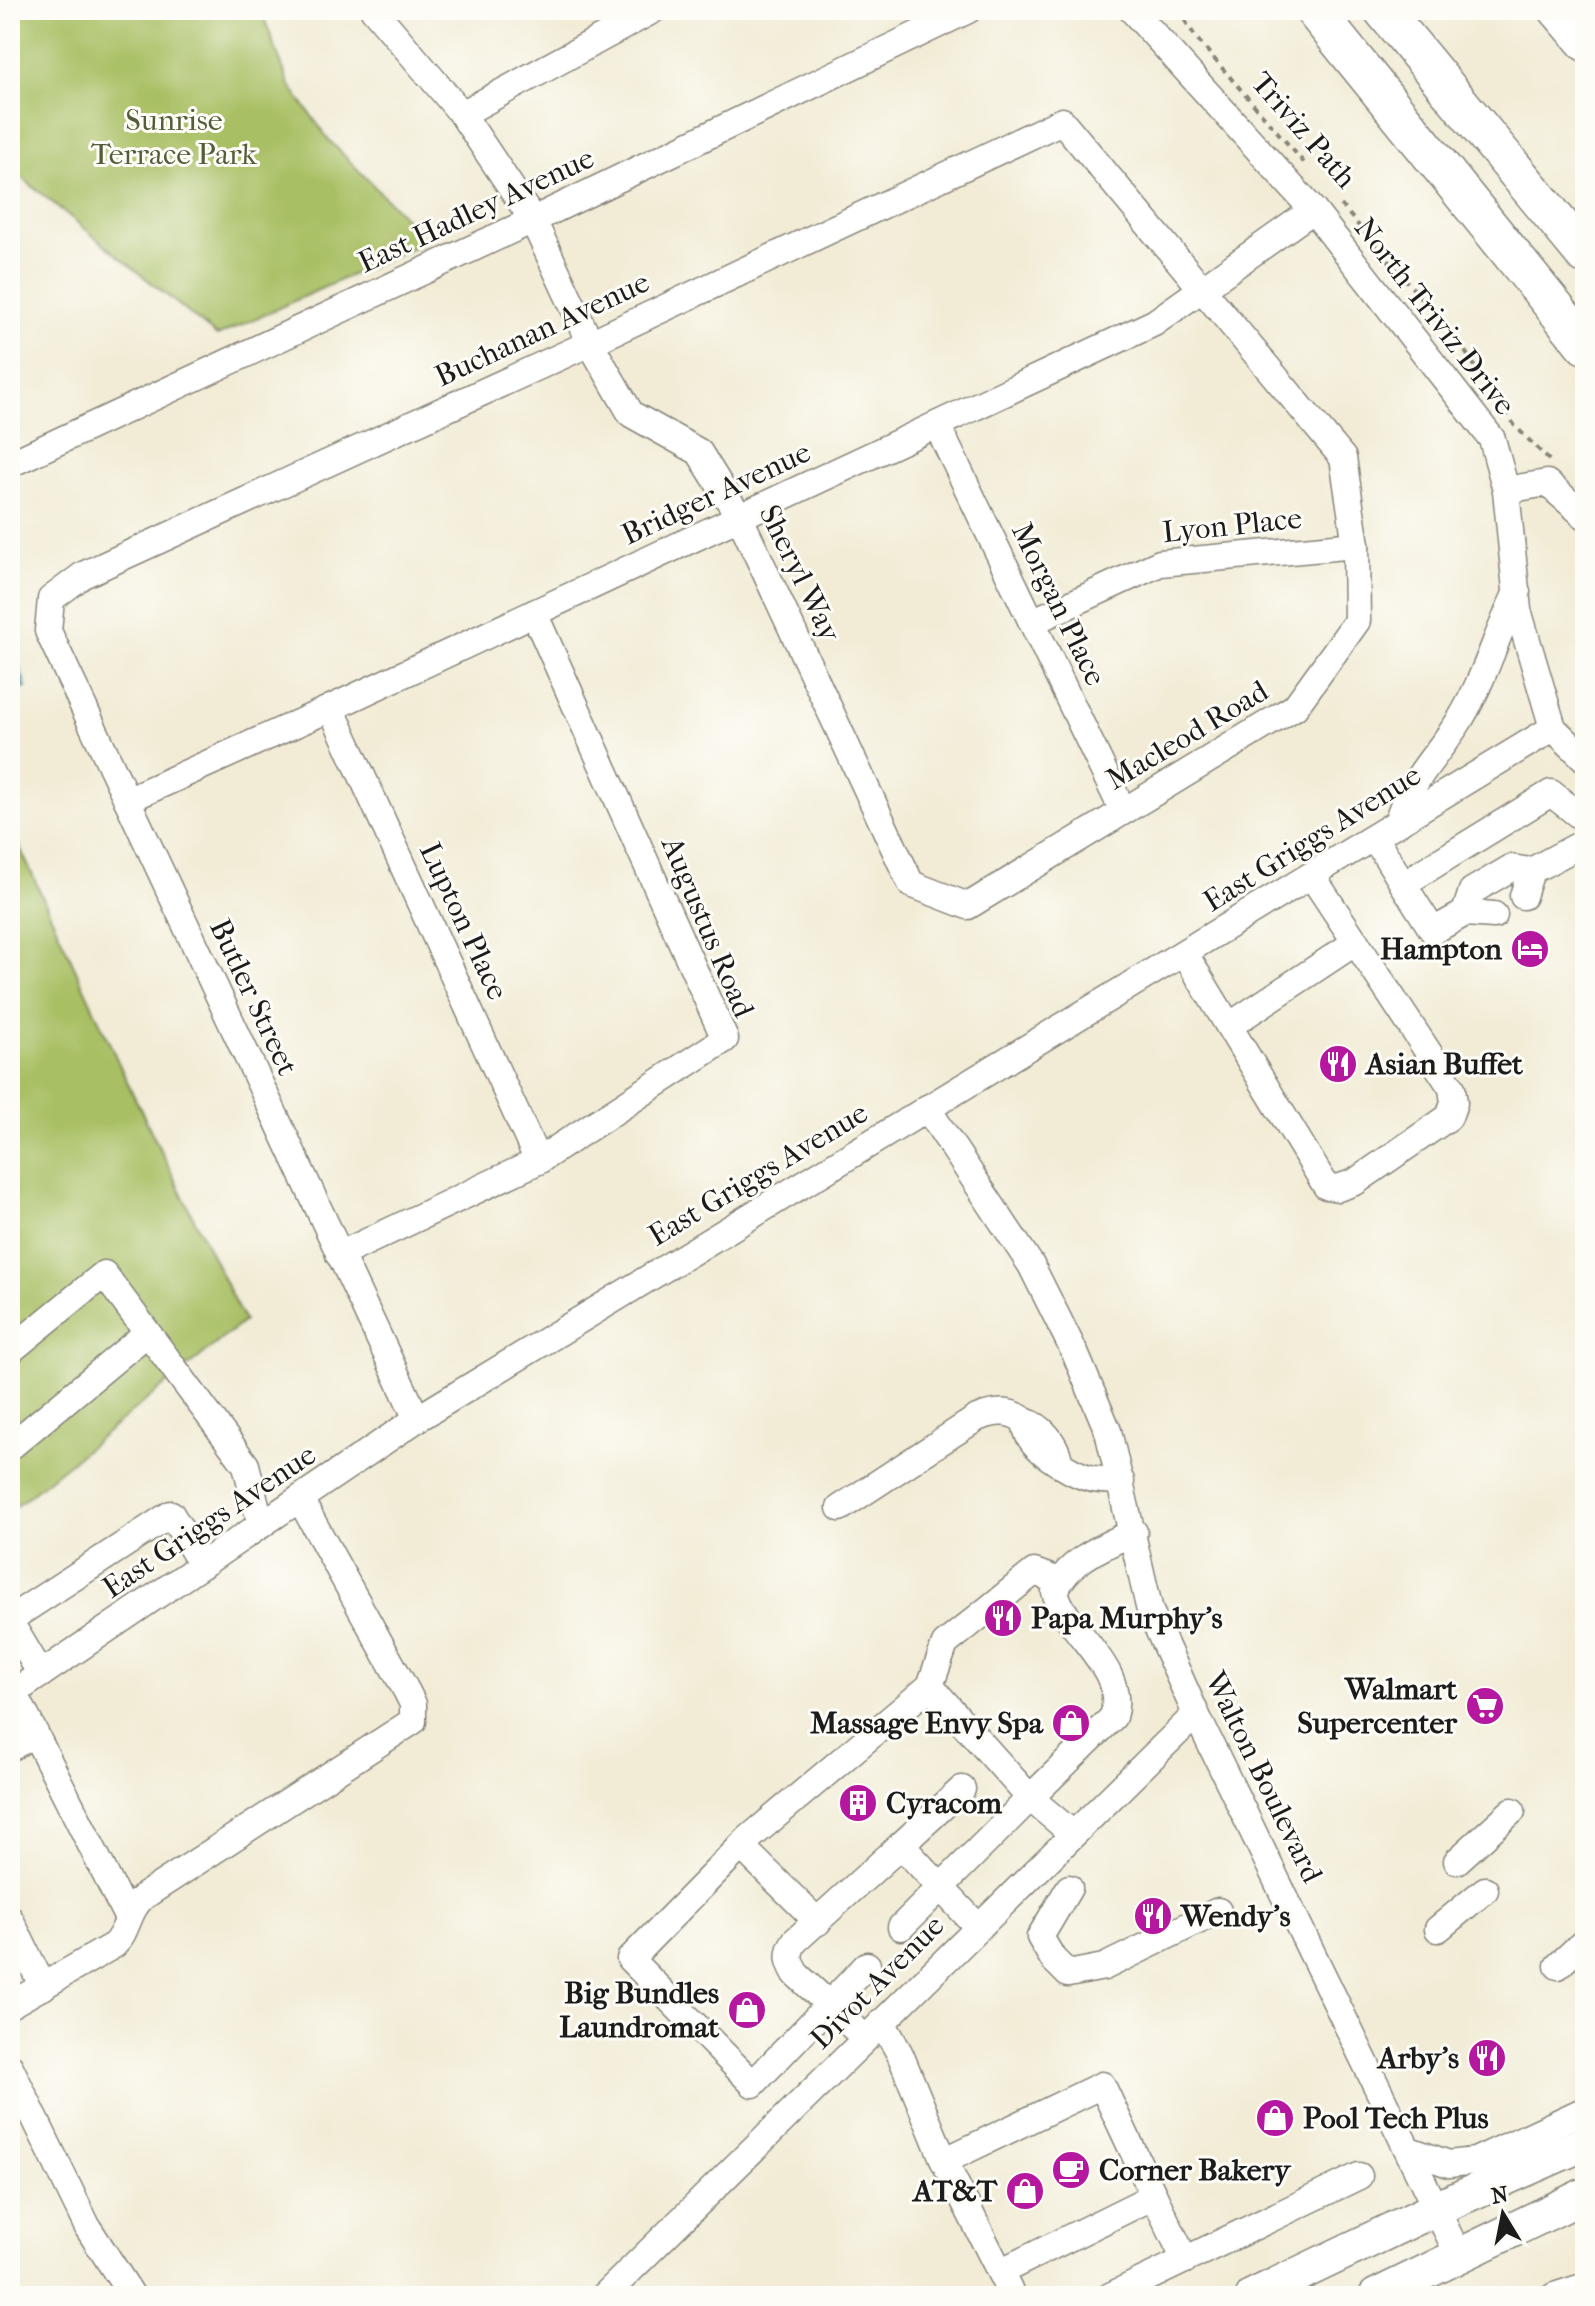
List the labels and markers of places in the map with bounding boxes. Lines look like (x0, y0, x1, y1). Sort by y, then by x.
hotel icon: Hampton (1509, 928, 1551, 970)
place label: Hampton (1380, 932, 1503, 967)
restaurant icon: Asian Buffet (1317, 1043, 1359, 1085)
place label: Asian Buffet (1364, 1047, 1523, 1082)
restaurant icon: Papa Murphy's (982, 1597, 1024, 1639)
place label: Papa Murphy's (1031, 1601, 1223, 1636)
place label: Walmart Supercenter (1297, 1672, 1458, 1741)
supermarket icon: Walmart Supercenter (1464, 1685, 1506, 1727)
shop icon: Massage Envy Spa (1050, 1702, 1092, 1744)
place label: Massage Envy Spa (810, 1706, 1044, 1741)
building icon: Cyracom (837, 1782, 879, 1824)
place label: Cyracom (886, 1786, 1003, 1821)
restaurant icon: Wendy's (1132, 1895, 1174, 1937)
place label: Wendy's (1179, 1899, 1290, 1934)
place label: Big Bundles Laundromat (559, 1976, 719, 2045)
shop icon: Big Bundles Laundromat (726, 1989, 768, 2031)
restaurant icon: Arby's (1466, 2037, 1508, 2079)
place label: Arby's (1376, 2041, 1459, 2076)
shop icon: Pool Tech Plus (1254, 2097, 1296, 2139)
place label: Pool Tech Plus (1303, 2101, 1489, 2136)
cafe icon: Corner Bakery (1050, 2149, 1092, 2191)
place label: Corner Bakery (1099, 2153, 1292, 2188)
shop icon: AT&T (1004, 2170, 1046, 2212)
place label: AT&T (911, 2174, 999, 2209)

